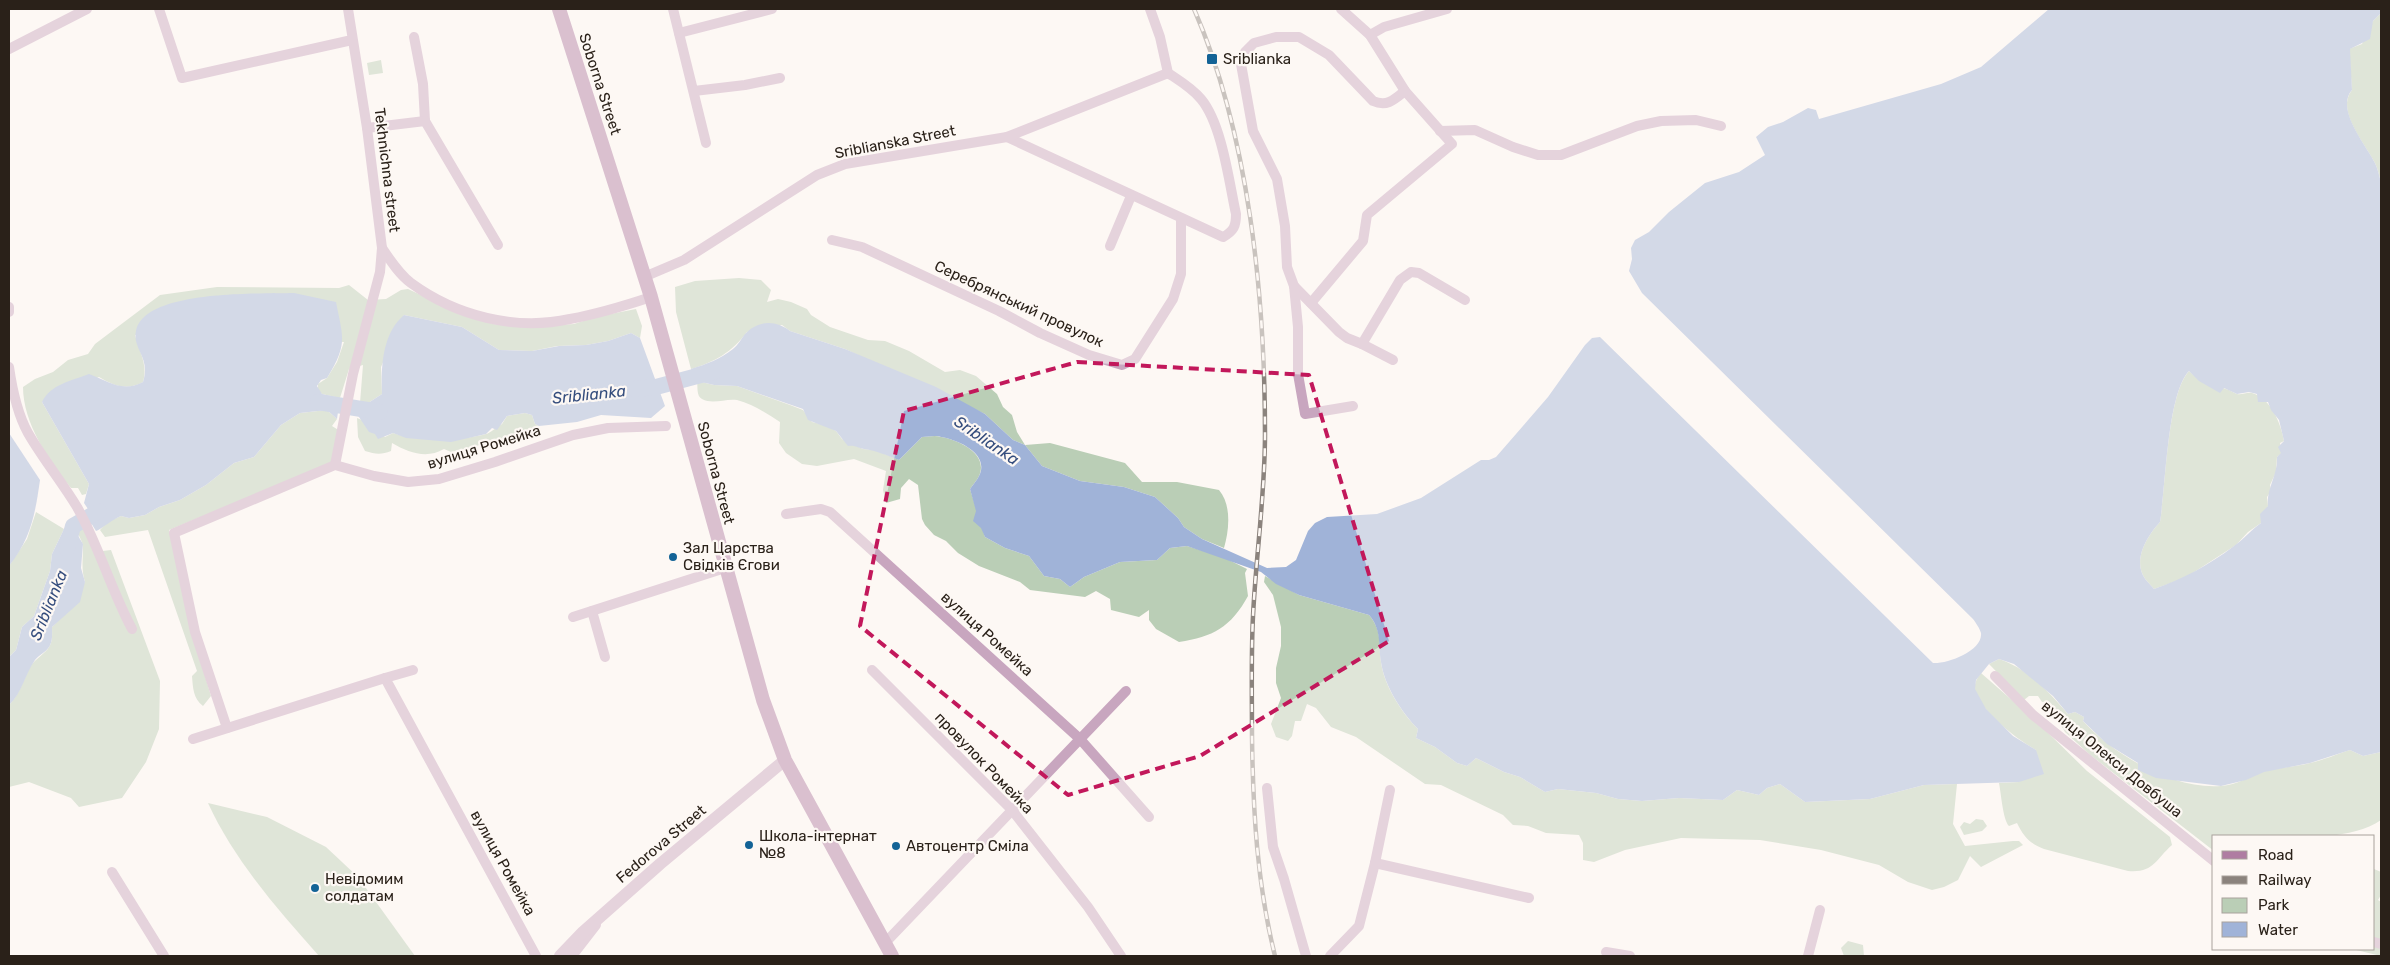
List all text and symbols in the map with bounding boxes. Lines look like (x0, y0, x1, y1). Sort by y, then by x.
street label: Soborna Street (575, 31, 625, 137)
place label: Sriblianka (1223, 50, 1291, 68)
marker: Sriblianka (1205, 52, 1219, 66)
street label: Tekhnichna street (370, 107, 404, 233)
street label: Sriblianska Street (833, 121, 957, 163)
street label: Серебрянський провулок (932, 257, 1106, 351)
water label: Sriblianka (551, 381, 627, 408)
water label: Sriblianka (951, 412, 1023, 469)
street label: Soborna Street (694, 420, 738, 526)
street label: вулиця Ромейка (425, 421, 543, 473)
place label: Зал Царства Свідків Єгови (683, 539, 780, 574)
marker: Зал Царства Свідків Єгови (667, 551, 679, 563)
water label: Sriblianka (26, 567, 71, 643)
street label: вулиця Ромейка (937, 588, 1037, 680)
street label: вулиця Олекси Довбуша (2038, 697, 2186, 821)
street label: провулок Ромейка (931, 709, 1037, 817)
street label: Fedorova Street (612, 801, 710, 887)
street label: вулиця Ромейка (467, 807, 539, 919)
place label: Школа-інтернат №8 (759, 827, 877, 862)
legend (2212, 835, 2375, 950)
place label: Автоцентр Сміла (906, 837, 1029, 855)
marker: Школа-інтернат №8 (743, 839, 755, 851)
marker: Автоцентр Сміла (890, 840, 902, 852)
text: Road (2258, 846, 2294, 864)
place label: Невідомим солдатам (325, 870, 403, 905)
text: Railway (2258, 871, 2312, 889)
marker: Невідомим солдатам (309, 882, 321, 894)
text: Park (2258, 896, 2289, 914)
text: Water (2258, 921, 2298, 939)

